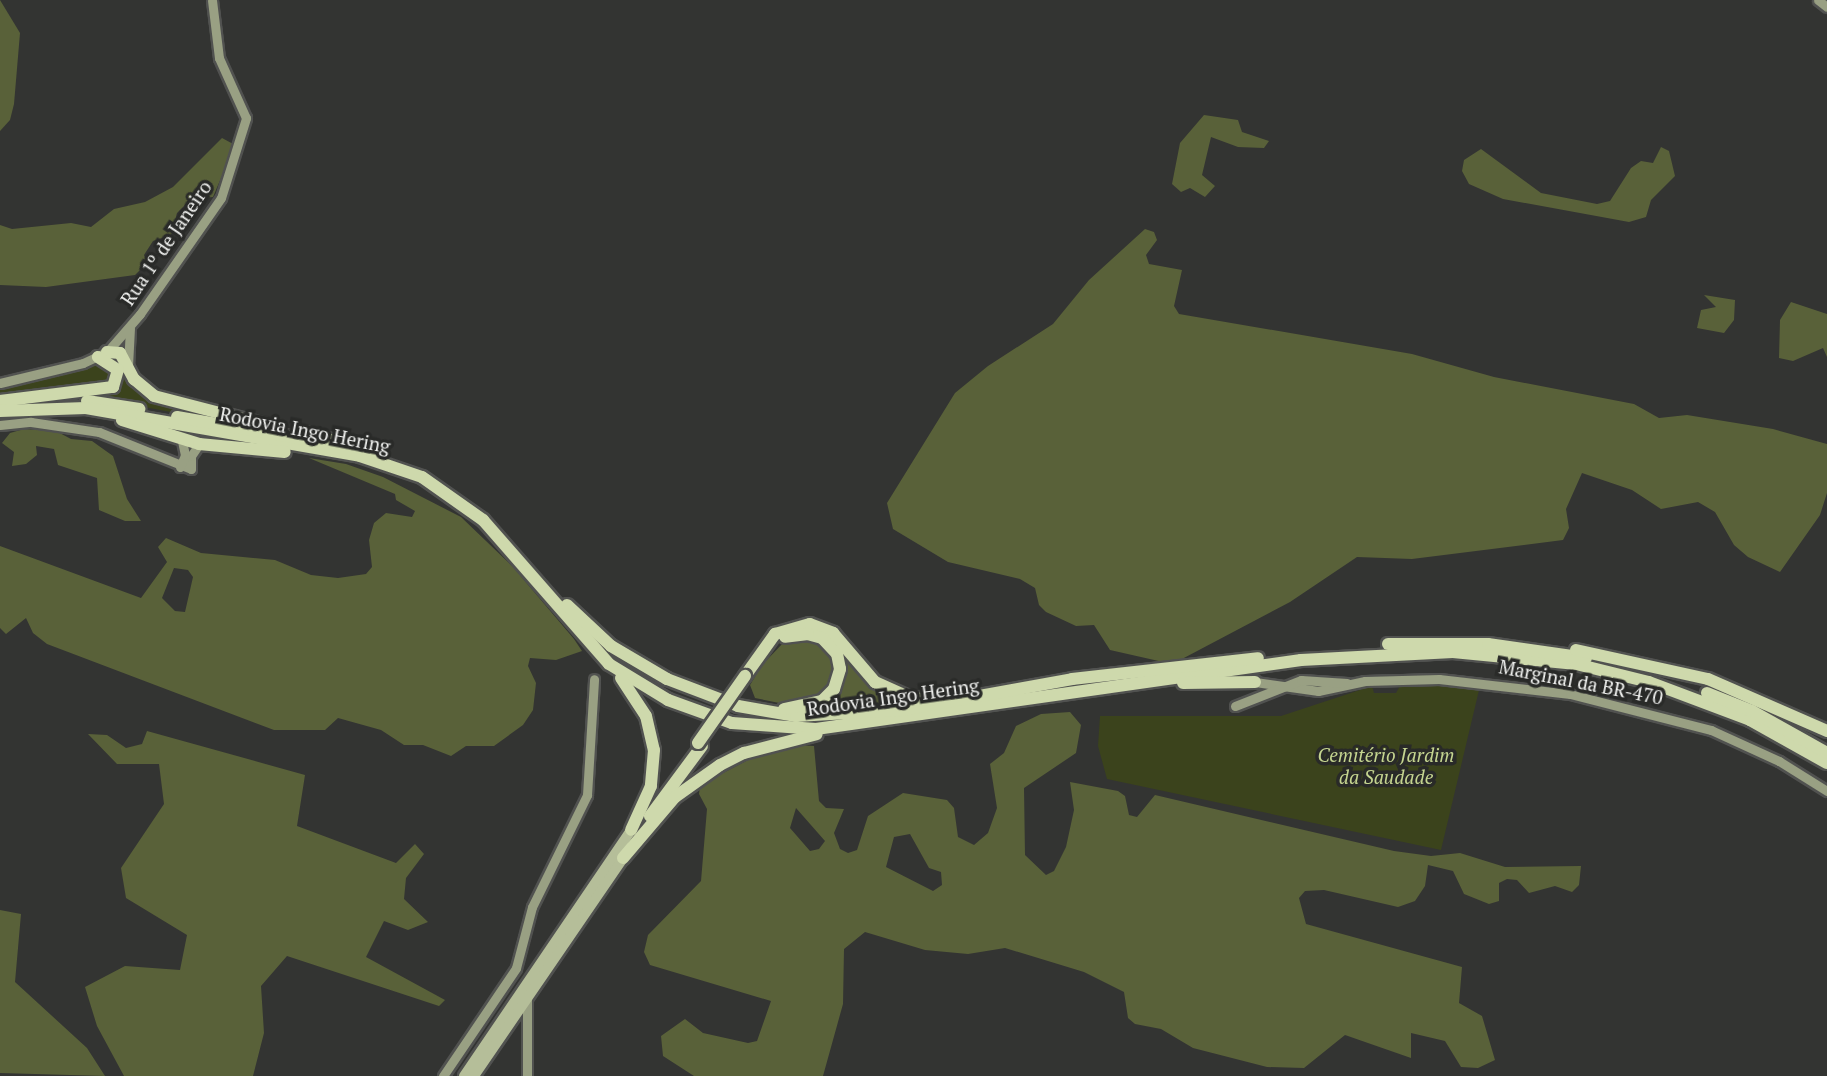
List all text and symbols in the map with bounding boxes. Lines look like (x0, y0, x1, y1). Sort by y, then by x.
street label: Rua 1º de Janeiro (116, 176, 216, 310)
street label: Rodovia Ingo Hering (218, 402, 392, 458)
street label: Marginal da BR-470 (1497, 655, 1665, 709)
street label: Rodovia Ingo Hering (806, 674, 980, 720)
park label: Cemitério Jardim da Saudade (1317, 744, 1455, 788)

